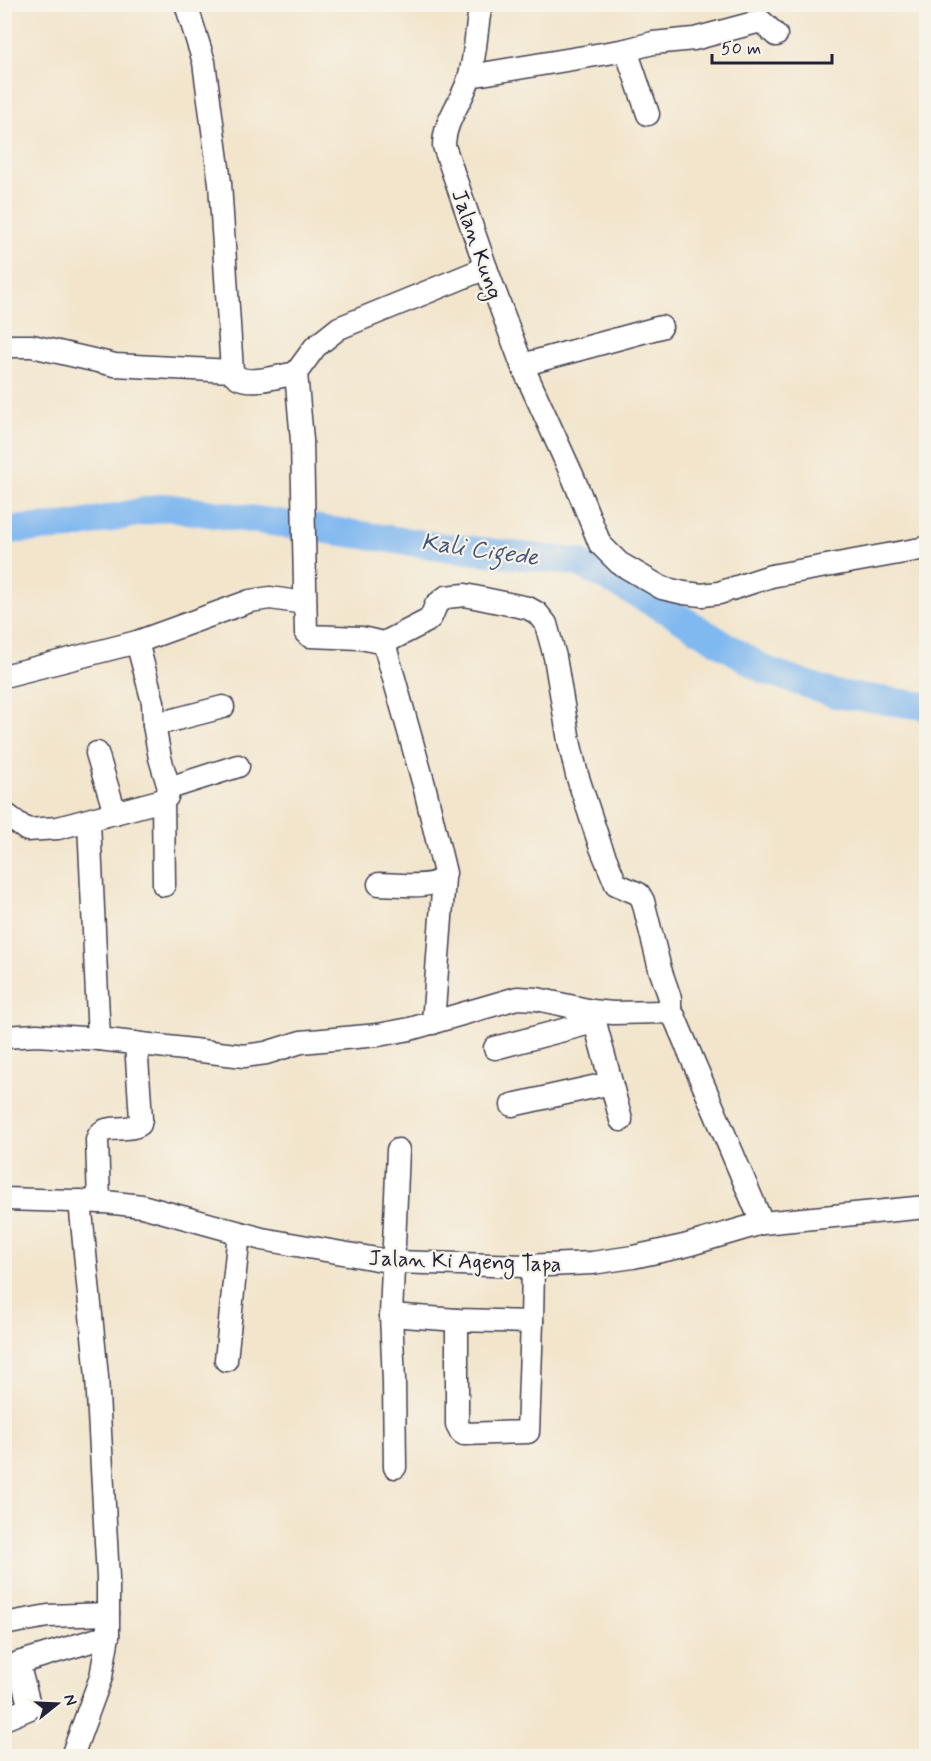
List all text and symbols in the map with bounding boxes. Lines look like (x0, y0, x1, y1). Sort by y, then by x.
scale bar (712, 27, 832, 65)
text: 50 m (721, 37, 761, 61)
street label: Jalan Kung (441, 186, 508, 304)
water label: Kali Cigede (419, 527, 541, 577)
street label: Jalan Ki Ageng Tapa (368, 1245, 562, 1282)
north arrow (27, 1674, 87, 1734)
text: N (58, 1692, 81, 1708)

